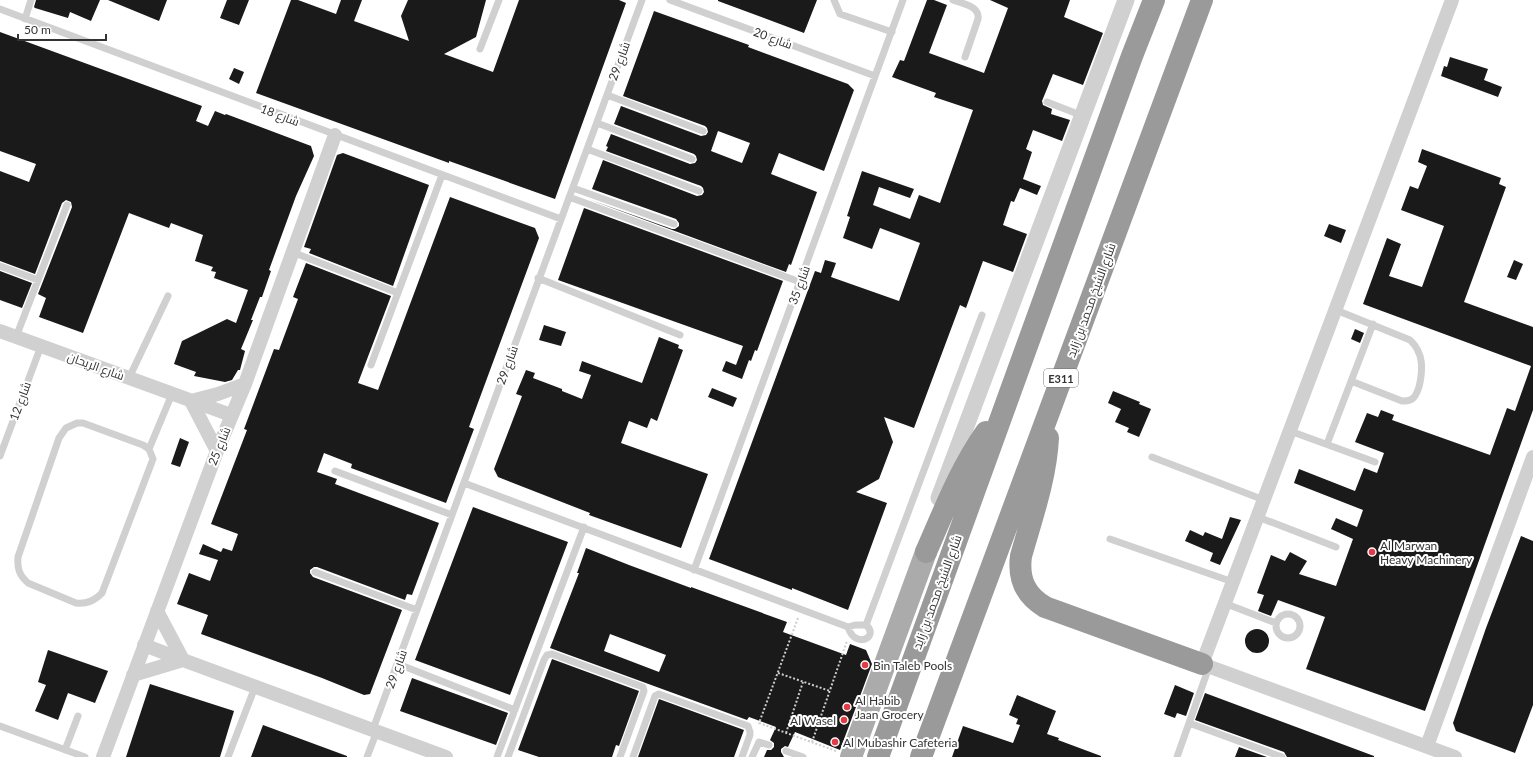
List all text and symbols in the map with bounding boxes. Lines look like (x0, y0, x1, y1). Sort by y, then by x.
scale bar (18, 16, 106, 42)
text: 50 m (24, 22, 51, 37)
street label: شارع 20 (751, 24, 795, 53)
street label: شارع 29 (605, 39, 634, 83)
street label: شارع 18 (258, 101, 302, 130)
street label: شارع الشيخ محمد بن زايد (1063, 241, 1120, 360)
street label: شارع 35 (785, 263, 814, 307)
street label: شارع 29 (493, 343, 522, 387)
street label: شارع الريحان (65, 349, 127, 384)
road number: E311 (1044, 369, 1078, 387)
street label: شارع 12 (6, 379, 35, 423)
street label: شارع 25 (205, 424, 234, 468)
street label: شارع الشيخ محمد بن زايد (909, 533, 966, 652)
place label: Al Marwan Heavy Machinery (1380, 538, 1473, 567)
marker: Al Marwan Heavy Machinery (1367, 547, 1377, 557)
street label: شارع 29 (382, 647, 411, 691)
place label: Bin Taleb Pools (873, 658, 952, 673)
marker: Bin Taleb Pools (860, 660, 870, 670)
place label: Al Habib Jaan Grocery (855, 693, 924, 722)
marker: Al Habib Jaan Grocery (842, 702, 852, 712)
place label: Al Wasel (790, 713, 836, 728)
marker: Al Wasel (839, 715, 849, 725)
place label: Al Mubashir Cafeteria (843, 735, 957, 750)
marker: Al Mubashir Cafeteria (830, 737, 840, 747)

